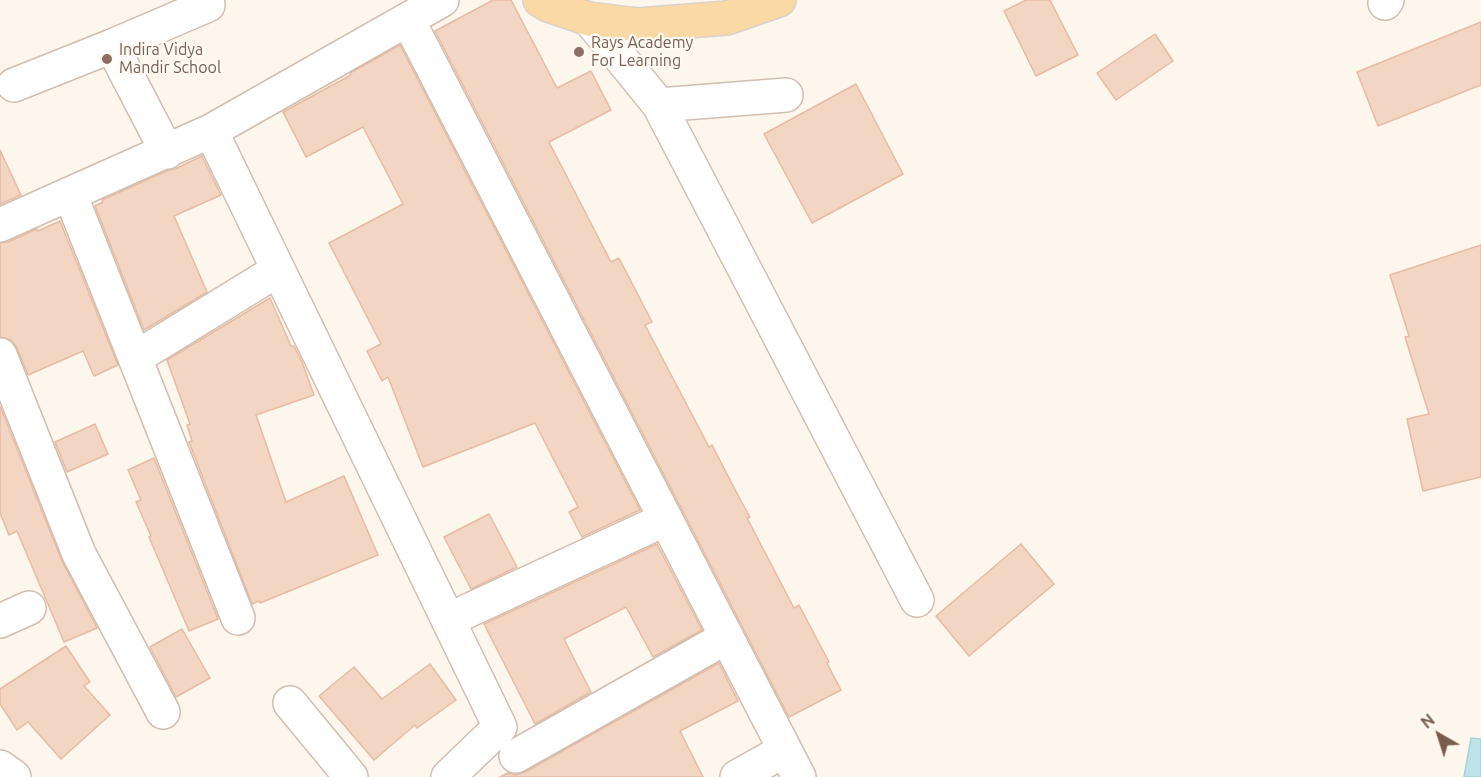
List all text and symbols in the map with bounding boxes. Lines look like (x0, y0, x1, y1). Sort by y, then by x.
place label: Rays Academy For Learning (591, 33, 693, 71)
place label: Indira Vidya Mandir School (119, 40, 221, 78)
marker: Rays Academy For Learning (572, 45, 586, 59)
marker: Indira Vidya Mandir School (100, 52, 114, 66)
north arrow (1409, 705, 1469, 765)
text: N (1417, 710, 1438, 732)

